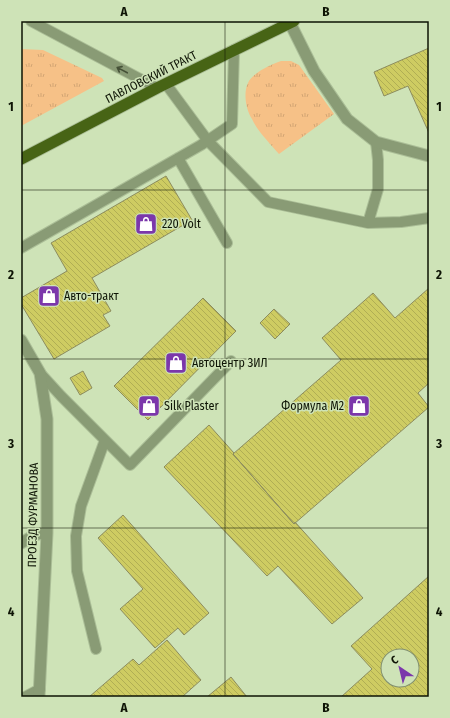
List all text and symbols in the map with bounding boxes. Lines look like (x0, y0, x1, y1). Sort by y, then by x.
text: A (119, 4, 128, 19)
text: B (322, 4, 330, 19)
street label: ПАВЛОВСКИЙ ТРАКТ (103, 47, 199, 106)
one-way arrow (117, 66, 129, 73)
text: 1 (8, 99, 14, 114)
text: 1 (436, 99, 442, 114)
shop icon: 220 Volt (133, 211, 159, 237)
place label: 220 Volt (162, 217, 201, 231)
text: 2 (7, 267, 14, 282)
text: 2 (435, 267, 442, 282)
shop icon: Авто-тракт (36, 283, 62, 309)
place label: Авто-тракт (64, 289, 119, 303)
shop icon: Автоцентр ЗИЛ (163, 350, 189, 376)
place label: Автоцентр ЗИЛ (192, 356, 268, 370)
shop icon: Silk Plaster (136, 393, 162, 419)
shop icon: Формула М2 (346, 393, 372, 419)
place label: Silk Plaster (164, 399, 219, 413)
place label: Формула М2 (281, 399, 344, 413)
text: 3 (7, 436, 14, 451)
text: 3 (435, 436, 442, 451)
street label: ПРОЕЗД ФУРМАНОВА (25, 462, 41, 567)
text: 4 (8, 604, 15, 619)
text: 4 (436, 604, 443, 619)
north arrow (380, 648, 420, 688)
text: С (388, 653, 401, 667)
text: A (119, 700, 128, 715)
text: B (322, 700, 330, 715)

